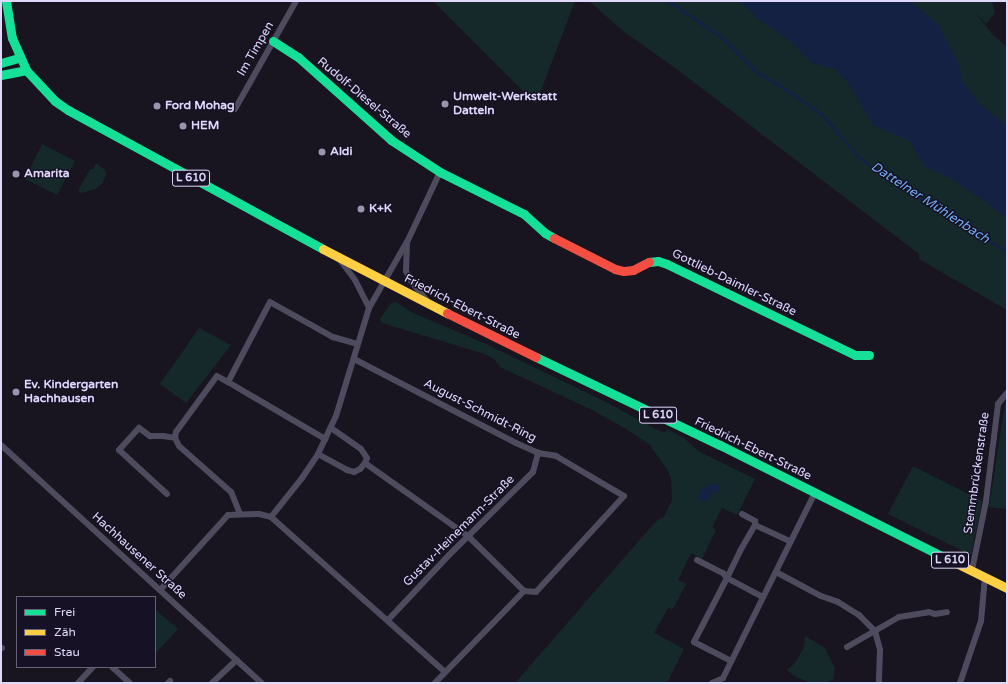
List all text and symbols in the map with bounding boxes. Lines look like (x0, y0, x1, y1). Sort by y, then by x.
street label: Im Timpen (235, 19, 277, 79)
street label: Rudolf-Diesel-Straße (314, 55, 414, 141)
place label: Umwelt-Werkstatt Datteln (453, 90, 557, 118)
place label: Ford Mohag (165, 99, 235, 113)
marker: Umwelt-Werkstatt Datteln (440, 99, 450, 109)
marker: Ford Mohag (152, 101, 162, 111)
place label: HEM (191, 119, 219, 133)
marker: HEM (178, 121, 188, 131)
place label: Aldi (330, 145, 352, 159)
marker: Aldi (317, 147, 327, 157)
water label: Dattelner Mühlenbach (868, 159, 992, 247)
place label: Amarita (24, 167, 70, 181)
marker: Amarita (11, 169, 21, 179)
road number: L 610 (172, 169, 210, 187)
place label: K+K (369, 202, 392, 216)
marker: K+K (356, 204, 366, 214)
street label: Gottlieb-Daimler-Straße (669, 247, 799, 319)
street label: Friedrich-Ebert-Straße (402, 272, 522, 342)
street label: August-Schmidt-Ring (421, 376, 539, 446)
place label: Ev. Kindergarten Hachhausen (24, 378, 118, 406)
marker: Ev. Kindergarten Hachhausen (11, 387, 21, 397)
road number: L 610 (639, 406, 677, 424)
street label: Stemmbrückenstraße (961, 411, 993, 535)
street label: Friedrich-Ebert-Straße (692, 414, 814, 484)
street label: Gustav-Heinemann-Straße (400, 472, 518, 590)
street label: Hachhausener Straße (89, 510, 189, 602)
road number: L 610 (931, 551, 969, 569)
legend (16, 596, 156, 668)
text: Frei (54, 605, 75, 619)
text: Zäh (54, 625, 76, 639)
text: Stau (54, 645, 80, 659)

